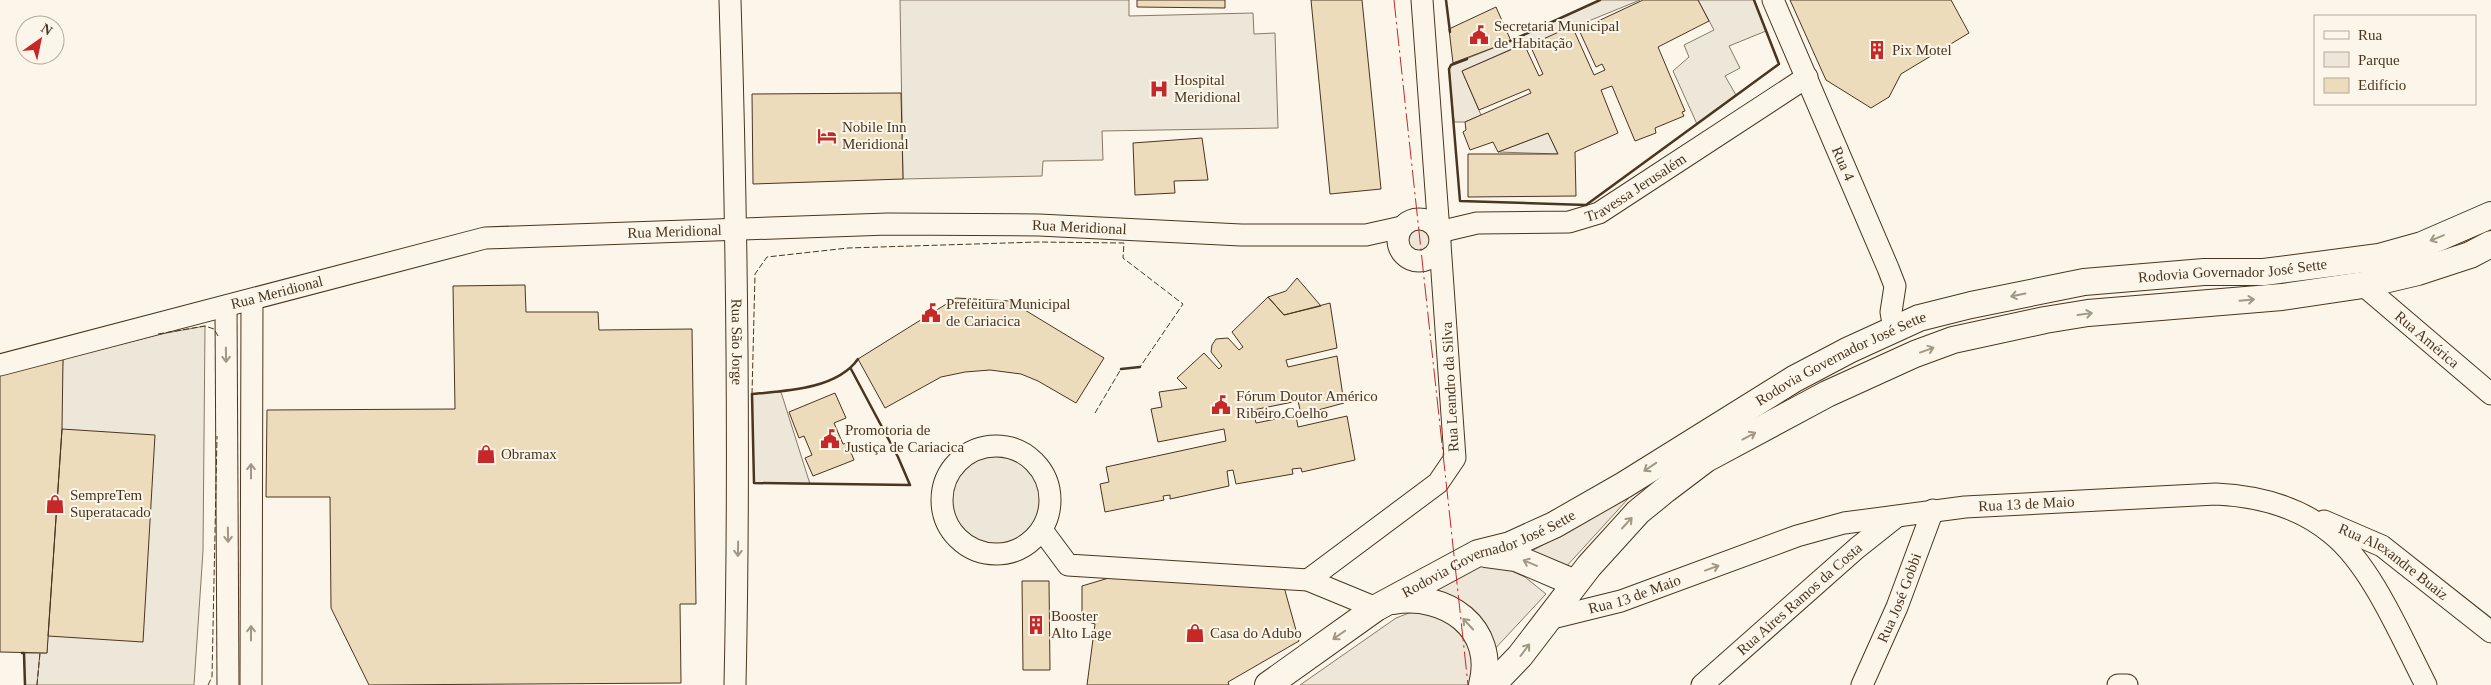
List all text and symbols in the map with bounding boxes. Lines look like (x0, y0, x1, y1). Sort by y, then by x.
north arrow (15, 15, 65, 65)
legend (2314, 15, 2476, 105)
place label: Secretaria Municipal de Habitação (1494, 18, 1619, 51)
text: N (38, 20, 55, 39)
public building icon: Secretaria Municipal de Habitação (1468, 24, 1490, 46)
text: Rua (2358, 27, 2383, 43)
building icon: Pix Motel (1866, 39, 1888, 61)
place label: Pix Motel (1892, 42, 1952, 58)
text: Parque (2358, 52, 2400, 68)
place label: Hospital Meridional (1174, 72, 1241, 105)
text: Edifício (2358, 77, 2406, 93)
hospital icon: Hospital Meridional (1148, 78, 1170, 100)
place label: Nobile Inn Meridional (842, 119, 909, 152)
hotel icon: Nobile Inn Meridional (816, 125, 838, 147)
street label: Rua 4 (1829, 144, 1858, 183)
street label: Travessa Jerusalém (1583, 150, 1689, 225)
street label: Rua Meridional (1032, 217, 1127, 237)
street label: Rua Meridional (627, 222, 722, 241)
one-way arrow (2430, 234, 2445, 244)
street label: Rodovia Governador José Sette (2137, 256, 2328, 285)
street label: Rua Meridional (229, 273, 324, 312)
one-way arrow (2010, 291, 2026, 301)
one-way arrow (2238, 295, 2254, 305)
place label: Prefeitura Municipal de Cariacica (946, 296, 1071, 329)
street label: Rua São Jorge (729, 299, 745, 386)
public building icon: Prefeitura Municipal de Cariacica (920, 302, 942, 324)
street label: Rodovia Governador José Sette (1753, 308, 1928, 409)
street label: Rua América (2392, 308, 2462, 371)
one-way arrow (2076, 309, 2092, 319)
street label: Rua Leandro da Silva (1439, 321, 1461, 453)
one-way arrow (1918, 345, 1934, 354)
one-way arrow (221, 346, 231, 362)
place label: Fórum Doutor Américo Ribeiro Coelho (1236, 388, 1378, 421)
public building icon: Fórum Doutor Américo Ribeiro Coelho (1210, 394, 1232, 416)
place label: Promotoria de Justiça de Cariacica (845, 422, 964, 455)
public building icon: Promotoria de Justiça de Cariacica (819, 428, 841, 450)
one-way arrow (1741, 431, 1756, 440)
shop icon: Obramax (475, 443, 497, 465)
place label: Obramax (501, 446, 557, 462)
one-way arrow (1643, 462, 1657, 472)
one-way arrow (247, 463, 256, 479)
place label: SempreTem Superatacado (70, 487, 151, 520)
shop icon: SempreTem Superatacado (44, 493, 66, 515)
street label: Rua 13 de Maio (1978, 493, 2075, 514)
street label: Rodovia Governador José Sette (1399, 506, 1578, 601)
one-way arrow (1621, 517, 1633, 530)
street label: Rua Alexandre Buaiz (2336, 520, 2452, 603)
one-way arrow (223, 526, 233, 542)
street label: Rua Aires Ramos da Costa (1734, 539, 1865, 658)
one-way arrow (733, 540, 743, 557)
street label: Rua José Gobbi (1874, 551, 1924, 645)
one-way arrow (1523, 558, 1538, 568)
one-way arrow (1703, 563, 1719, 573)
street label: Rua 13 de Maio (1587, 572, 1683, 617)
place label: Booster Alto Lage (1051, 608, 1112, 641)
building icon: Booster Alto Lage (1025, 614, 1047, 636)
one-way arrow (1462, 618, 1474, 631)
shop icon: Casa do Adubo (1184, 622, 1206, 644)
place label: Casa do Adubo (1210, 625, 1302, 641)
one-way arrow (246, 626, 256, 642)
one-way arrow (1332, 629, 1346, 640)
one-way arrow (1520, 643, 1530, 657)

